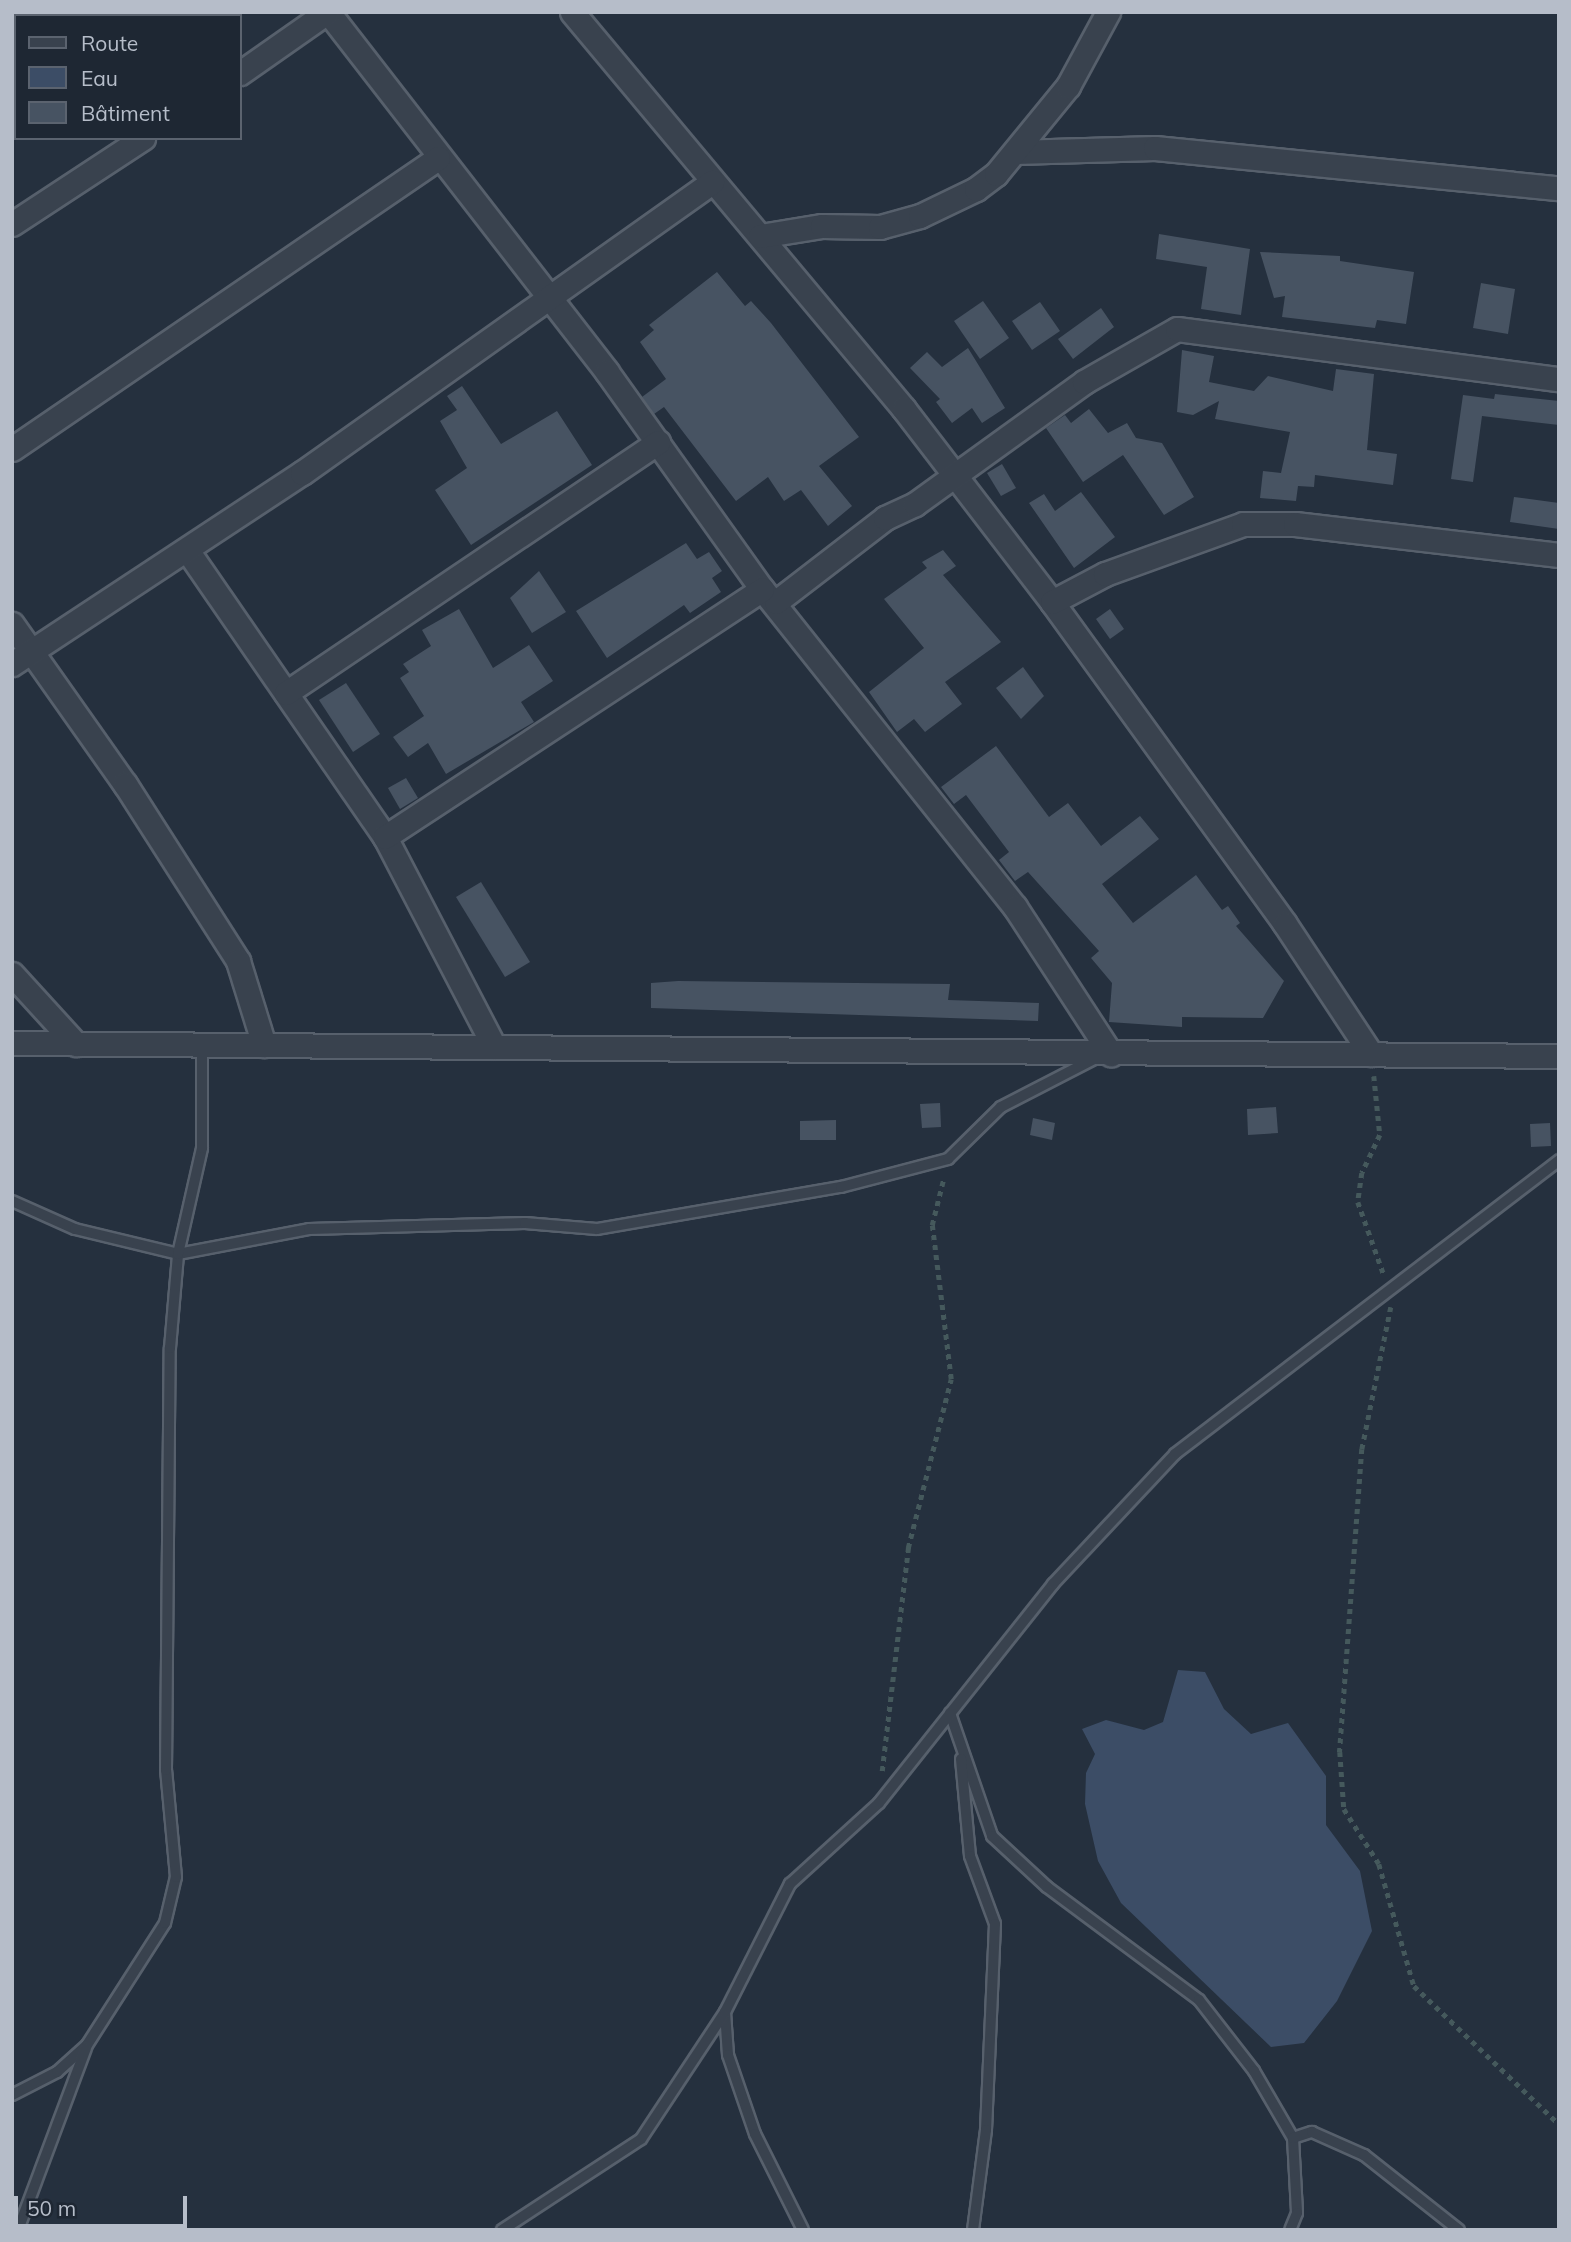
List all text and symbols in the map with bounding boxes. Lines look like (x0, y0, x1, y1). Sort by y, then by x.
legend (14, 14, 242, 140)
text: Route (81, 30, 138, 56)
text: Eau (81, 65, 118, 91)
text: Bâtiment (81, 100, 170, 126)
scale bar (18, 2182, 191, 2226)
text: 50 m (27, 2195, 76, 2221)

